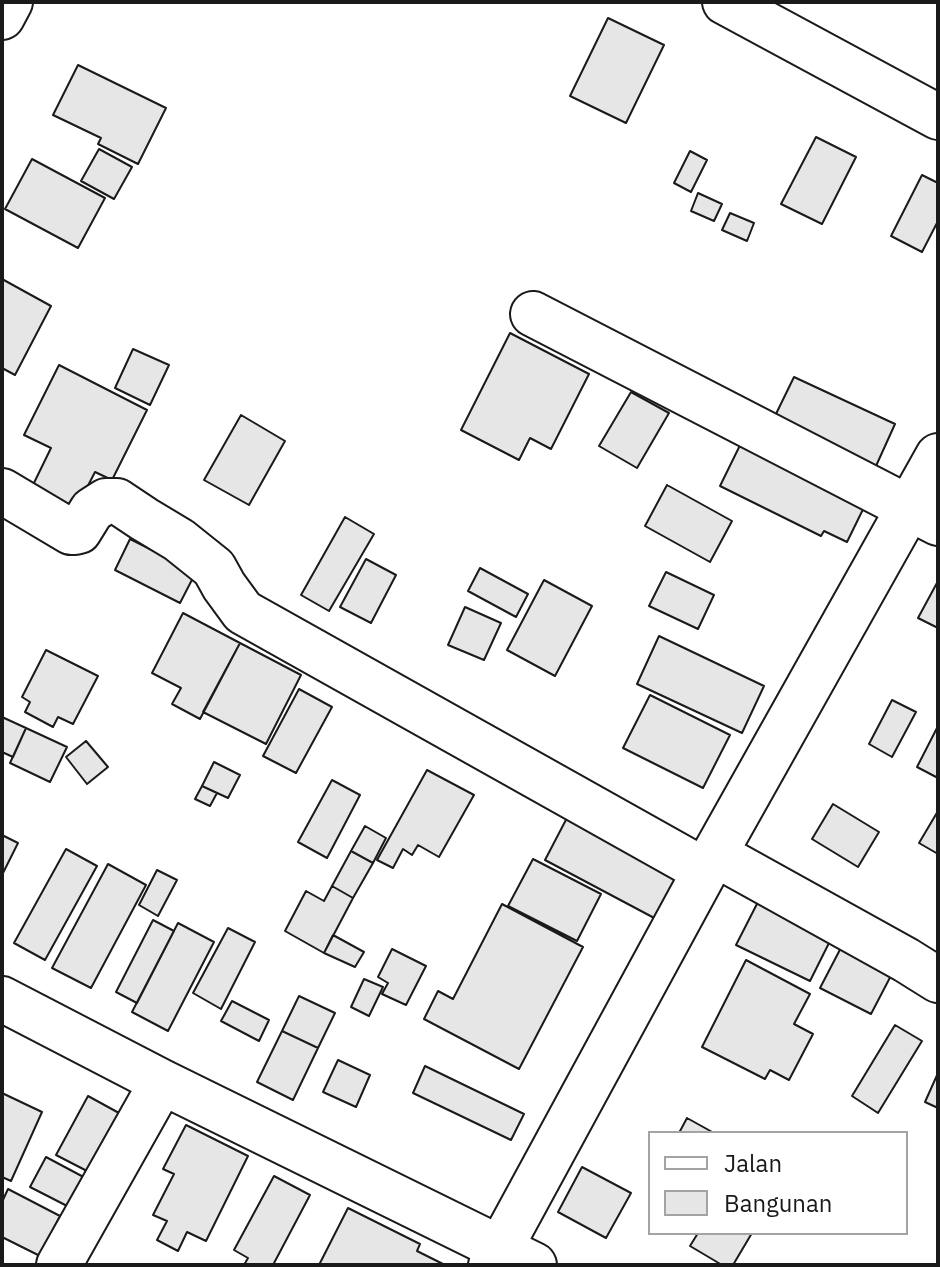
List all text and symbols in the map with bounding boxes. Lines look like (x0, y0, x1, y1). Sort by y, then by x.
legend (648, 1131, 908, 1235)
text: Jalan (724, 1147, 782, 1179)
text: Bangunan (724, 1187, 832, 1219)

